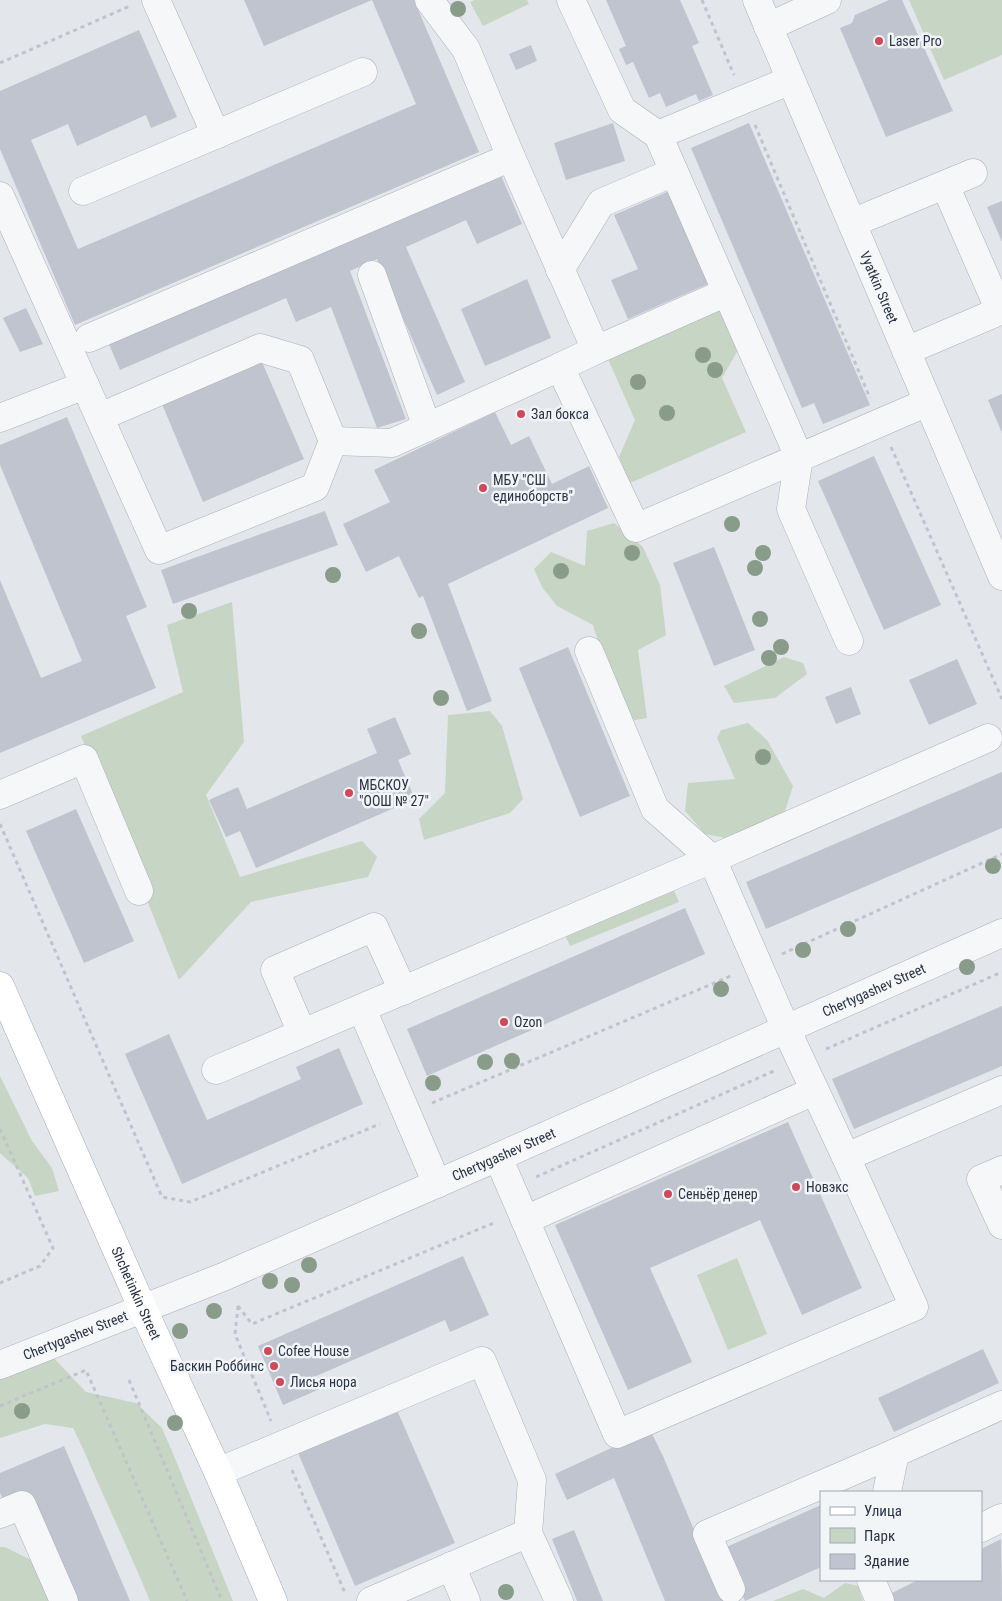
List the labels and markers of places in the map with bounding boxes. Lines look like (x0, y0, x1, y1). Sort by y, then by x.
place label: Laser Pro (889, 33, 942, 49)
marker: Laser Pro (873, 35, 885, 47)
place label: Зал бокса (531, 406, 589, 422)
marker: Зал бокса (515, 408, 527, 420)
place label: МБУ "СШ единоборств" (493, 472, 573, 504)
marker: МБУ "СШ единоборств" (477, 482, 489, 494)
place label: МБСКОУ "ООШ № 27" (359, 777, 429, 809)
marker: МБСКОУ "ООШ № 27" (343, 787, 355, 799)
place label: Ozon (514, 1014, 542, 1030)
marker: Ozon (498, 1016, 510, 1028)
place label: Новэкс (806, 1179, 848, 1195)
marker: Новэкс (790, 1181, 802, 1193)
place label: Сеньёр денер (678, 1186, 758, 1202)
marker: Сеньёр денер (662, 1188, 674, 1200)
place label: Cofee House (278, 1343, 349, 1359)
marker: Cofee House (262, 1345, 274, 1357)
place label: Баскин Роббинс (170, 1358, 264, 1374)
marker: Баскин Роббинс (268, 1360, 280, 1372)
place label: Лисья нора (290, 1374, 357, 1390)
marker: Лисья нора (274, 1376, 286, 1388)

